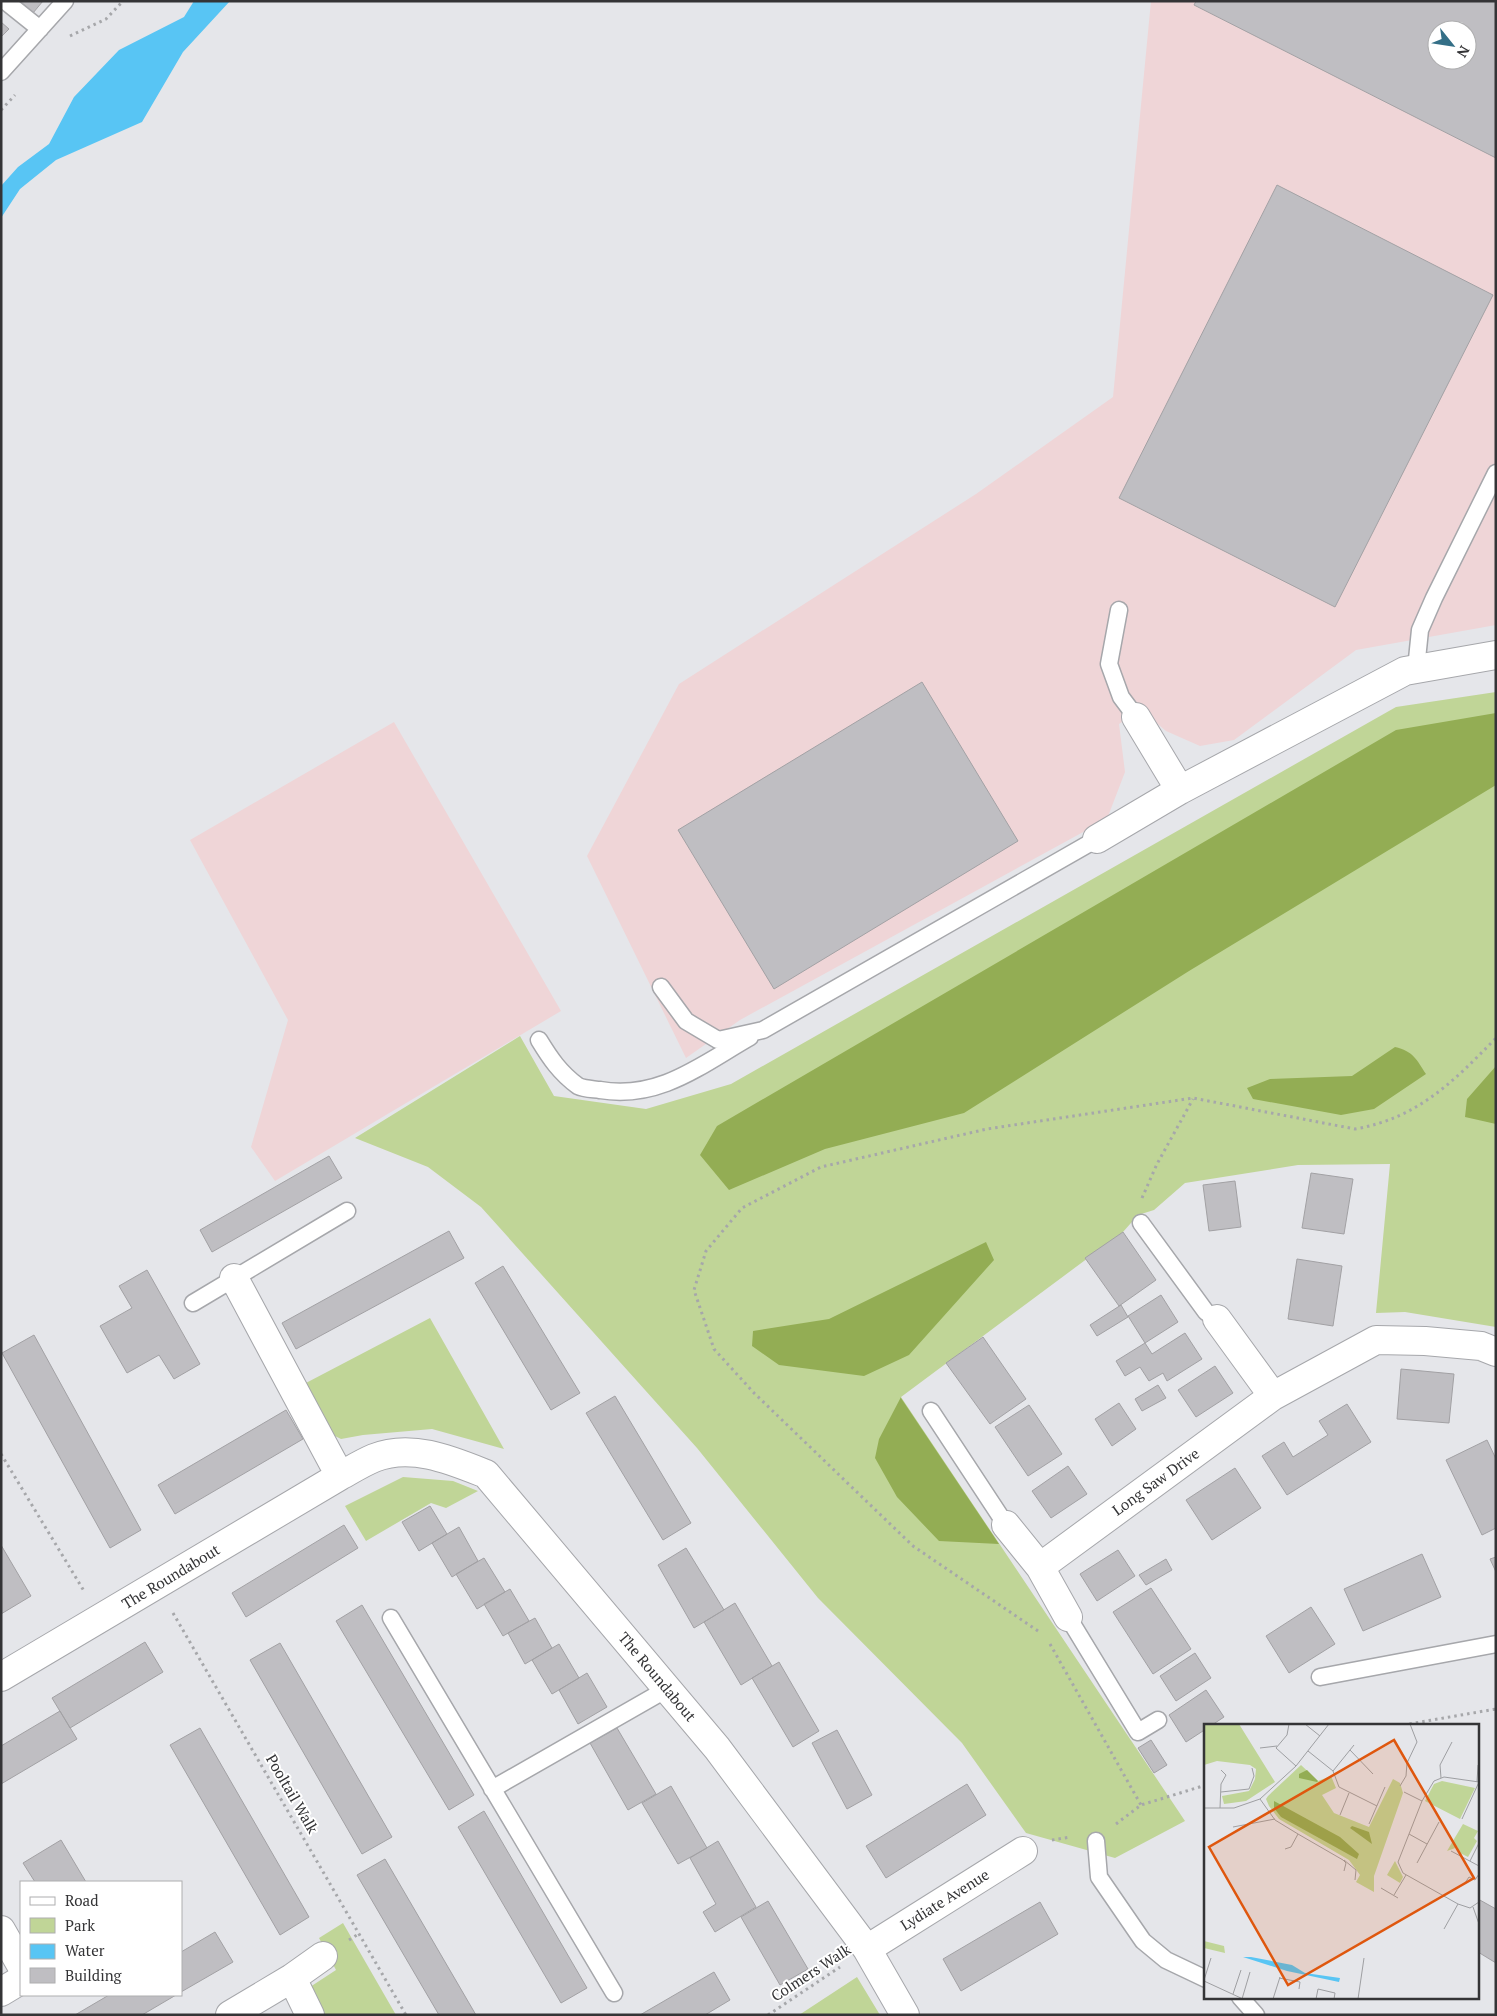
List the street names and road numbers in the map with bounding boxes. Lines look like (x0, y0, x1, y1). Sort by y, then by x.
street label: Long Saw Drive (1108, 1443, 1203, 1520)
street label: The Roundabout (118, 1539, 224, 1613)
street label: The Roundabout (614, 1627, 701, 1726)
street label: Pooltail Walk (262, 1750, 324, 1837)
street label: Lydiate Avenue (896, 1864, 993, 1934)
street label: Colmers Walk (767, 1939, 854, 2005)

